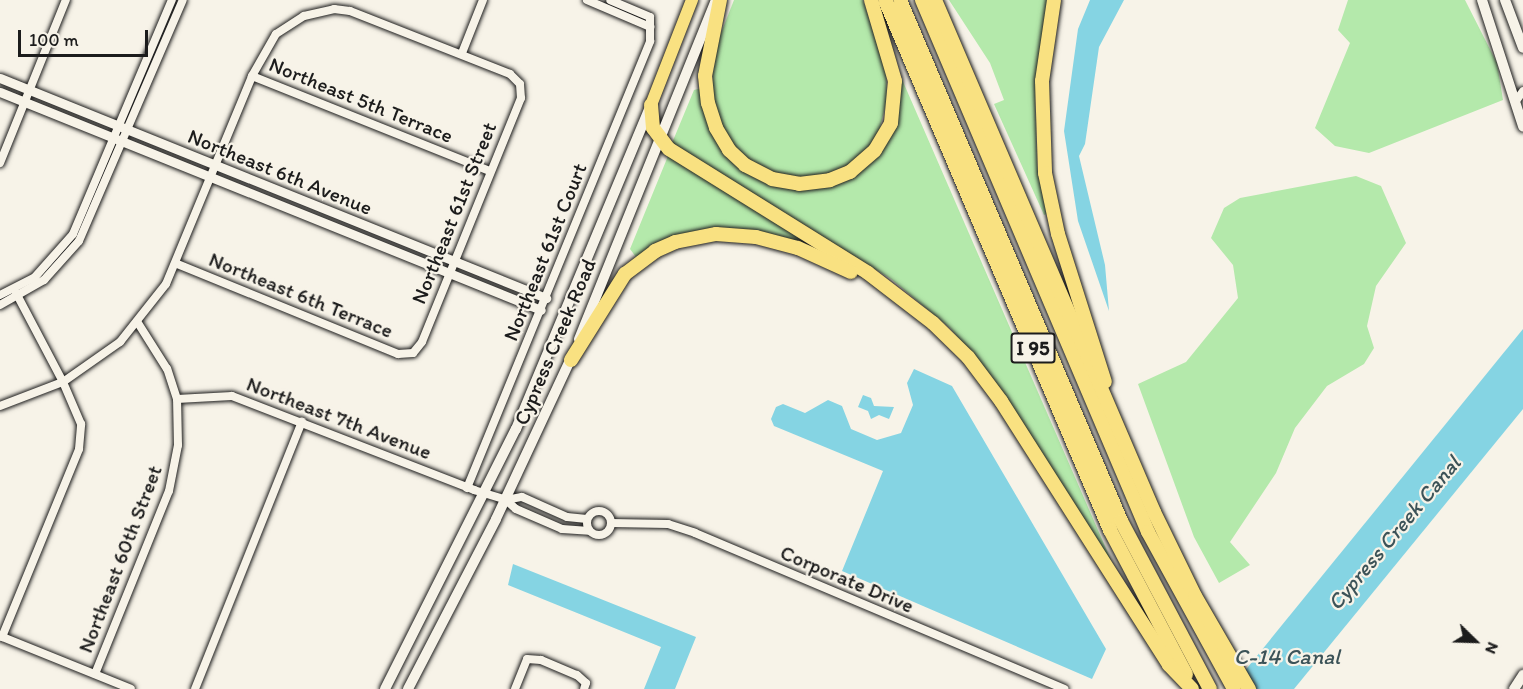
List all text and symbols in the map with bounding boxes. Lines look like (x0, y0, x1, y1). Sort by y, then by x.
scale bar (21, 18, 152, 56)
text: 100 m (29, 29, 79, 51)
street label: Northeast 5th Terrace (266, 52, 456, 148)
street label: Northeast 61st Street (406, 119, 502, 307)
street label: Northeast 6th Avenue (185, 124, 375, 220)
street label: Northeast 61st Court (498, 159, 592, 345)
street label: Northeast 6th Terrace (205, 247, 397, 343)
street label: Cypress Creek Road (509, 255, 601, 429)
road number: I 95 (1010, 331, 1056, 365)
street label: Northeast 7th Avenue (244, 371, 434, 465)
water label: Cypress Creek Canal (1322, 450, 1466, 616)
street label: Northeast 60th Street (73, 462, 167, 656)
street label: Corporate Drive (776, 540, 918, 618)
north arrow (1445, 611, 1505, 671)
text: N (1481, 640, 1503, 657)
water label: C-14 Canal (1234, 644, 1340, 670)

